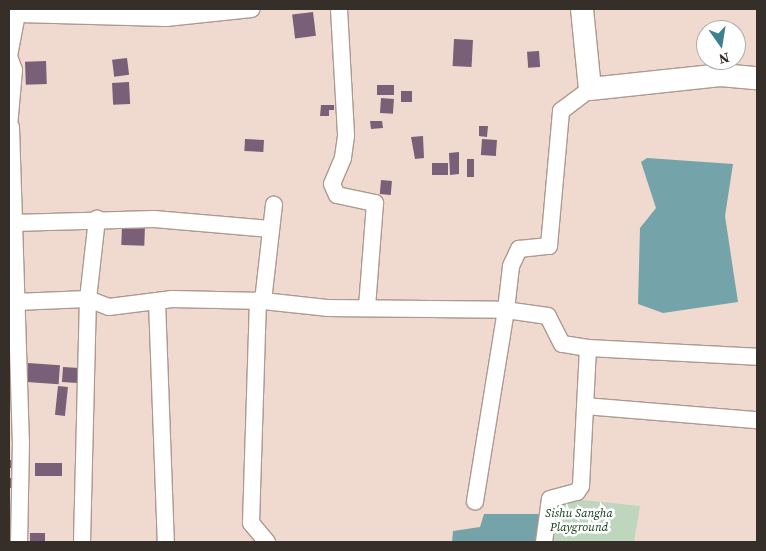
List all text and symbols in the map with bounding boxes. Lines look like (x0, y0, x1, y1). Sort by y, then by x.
north arrow (696, 20, 746, 70)
text: N (717, 48, 731, 70)
park label: Sishu Sangha Playground (545, 507, 613, 535)

